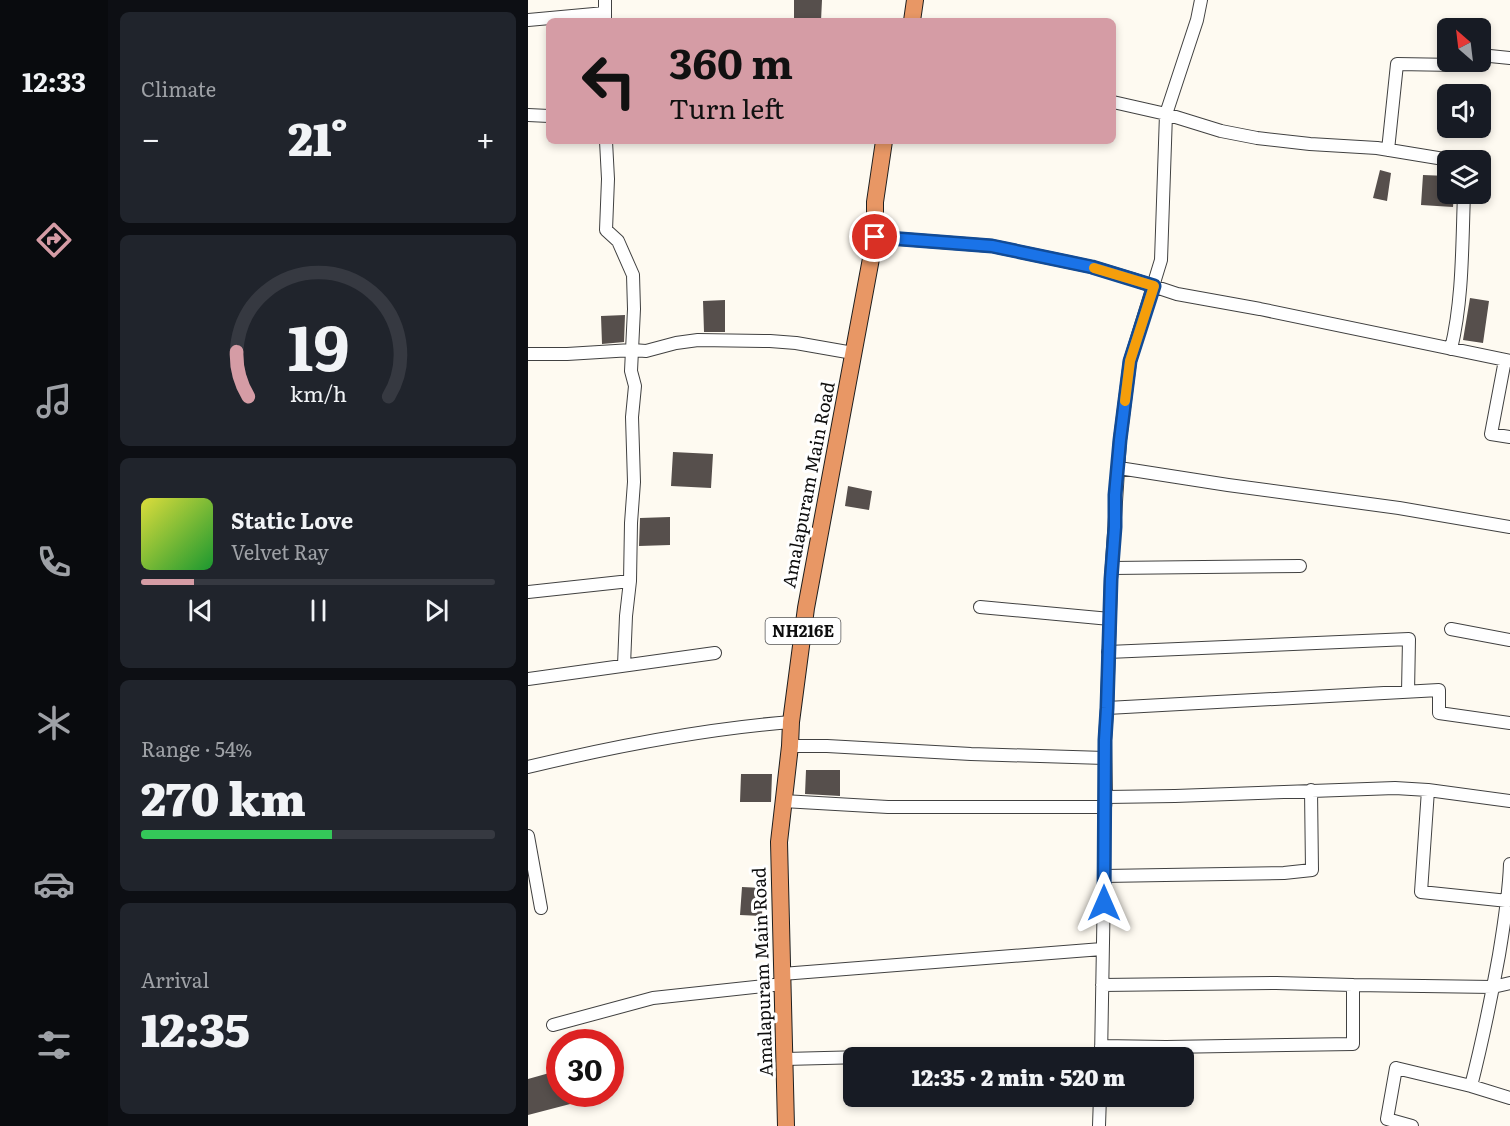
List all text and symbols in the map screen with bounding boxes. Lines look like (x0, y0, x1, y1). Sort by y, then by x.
north arrow (1437, 18, 1491, 72)
map controls (1437, 18, 1491, 204)
text: 360 m (669, 30, 793, 92)
icon: left (570, 42, 648, 120)
text: 12:33 (22, 60, 86, 100)
text: Climate (141, 73, 216, 103)
button: sound (1437, 84, 1491, 138)
text: Turn left (669, 87, 784, 127)
text: 21° (288, 103, 348, 170)
text: − (141, 112, 160, 161)
text: + (476, 112, 495, 161)
button: layers (1437, 150, 1491, 204)
pin (849, 211, 900, 262)
icon: directions (33, 219, 75, 261)
icon: arrive (858, 220, 891, 253)
text: 19 (287, 298, 349, 390)
text: km/h (289, 378, 347, 410)
street label: Amalapuram Main Road (774, 379, 841, 590)
icon: music (33, 380, 75, 422)
text: Static Love (231, 503, 353, 536)
text: Velvet Ray (231, 536, 329, 566)
icon: phone (33, 541, 75, 583)
icon: previous (184, 594, 217, 627)
icon: pause (302, 594, 335, 627)
icon: next (420, 594, 453, 627)
road number: NH216E (766, 618, 840, 644)
icon: climate (33, 702, 75, 744)
text: Range · 54% (141, 733, 252, 763)
text: 270 km (141, 763, 306, 830)
icon: car (33, 863, 75, 905)
street label: Amalapuram Main Road (744, 867, 779, 1077)
position arrow (1072, 871, 1136, 935)
text: Arrival (141, 964, 209, 994)
text: 12:35 (141, 994, 250, 1061)
icon: filters (33, 1024, 75, 1066)
speed limit sign: 30 (546, 1029, 624, 1107)
text: 12:35 · 2 min · 520 m (912, 1060, 1125, 1093)

